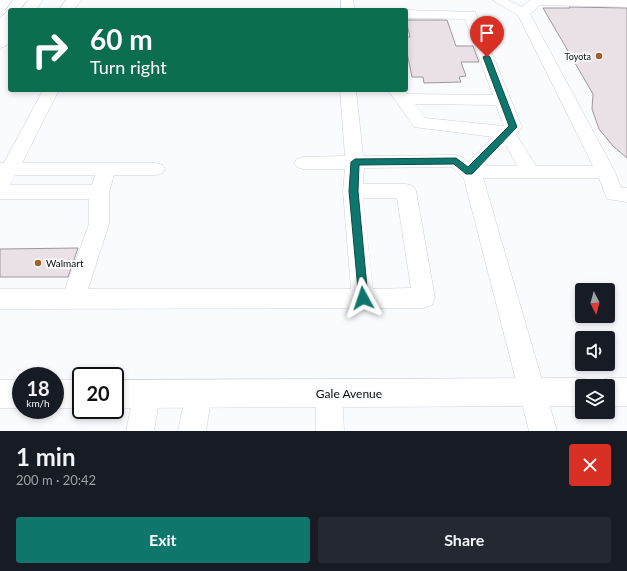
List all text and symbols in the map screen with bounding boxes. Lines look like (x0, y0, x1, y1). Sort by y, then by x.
pin (470, 16, 504, 57)
text: 60 m (90, 22, 153, 56)
icon: arrive (476, 22, 498, 44)
icon: right (24, 24, 76, 76)
place label: Toyota (565, 51, 591, 62)
marker: Toyota (594, 51, 604, 61)
text: Turn right (90, 56, 167, 78)
place label: Walmart (46, 257, 84, 269)
marker: Walmart (33, 258, 43, 268)
position arrow (342, 277, 384, 319)
north arrow (575, 283, 615, 323)
map controls (575, 283, 615, 419)
button: sound (575, 331, 615, 371)
speed limit sign: 20 (72, 367, 124, 419)
text: 18 (26, 376, 50, 400)
button: layers (575, 379, 615, 419)
street label: Gale Avenue (316, 386, 382, 401)
text: km/h (26, 397, 50, 409)
text: 1 min (16, 442, 76, 471)
button: close (569, 444, 611, 486)
text: 200 m · 20:42 (16, 472, 96, 488)
button: Exit (16, 517, 310, 563)
button: Share (318, 517, 611, 563)

